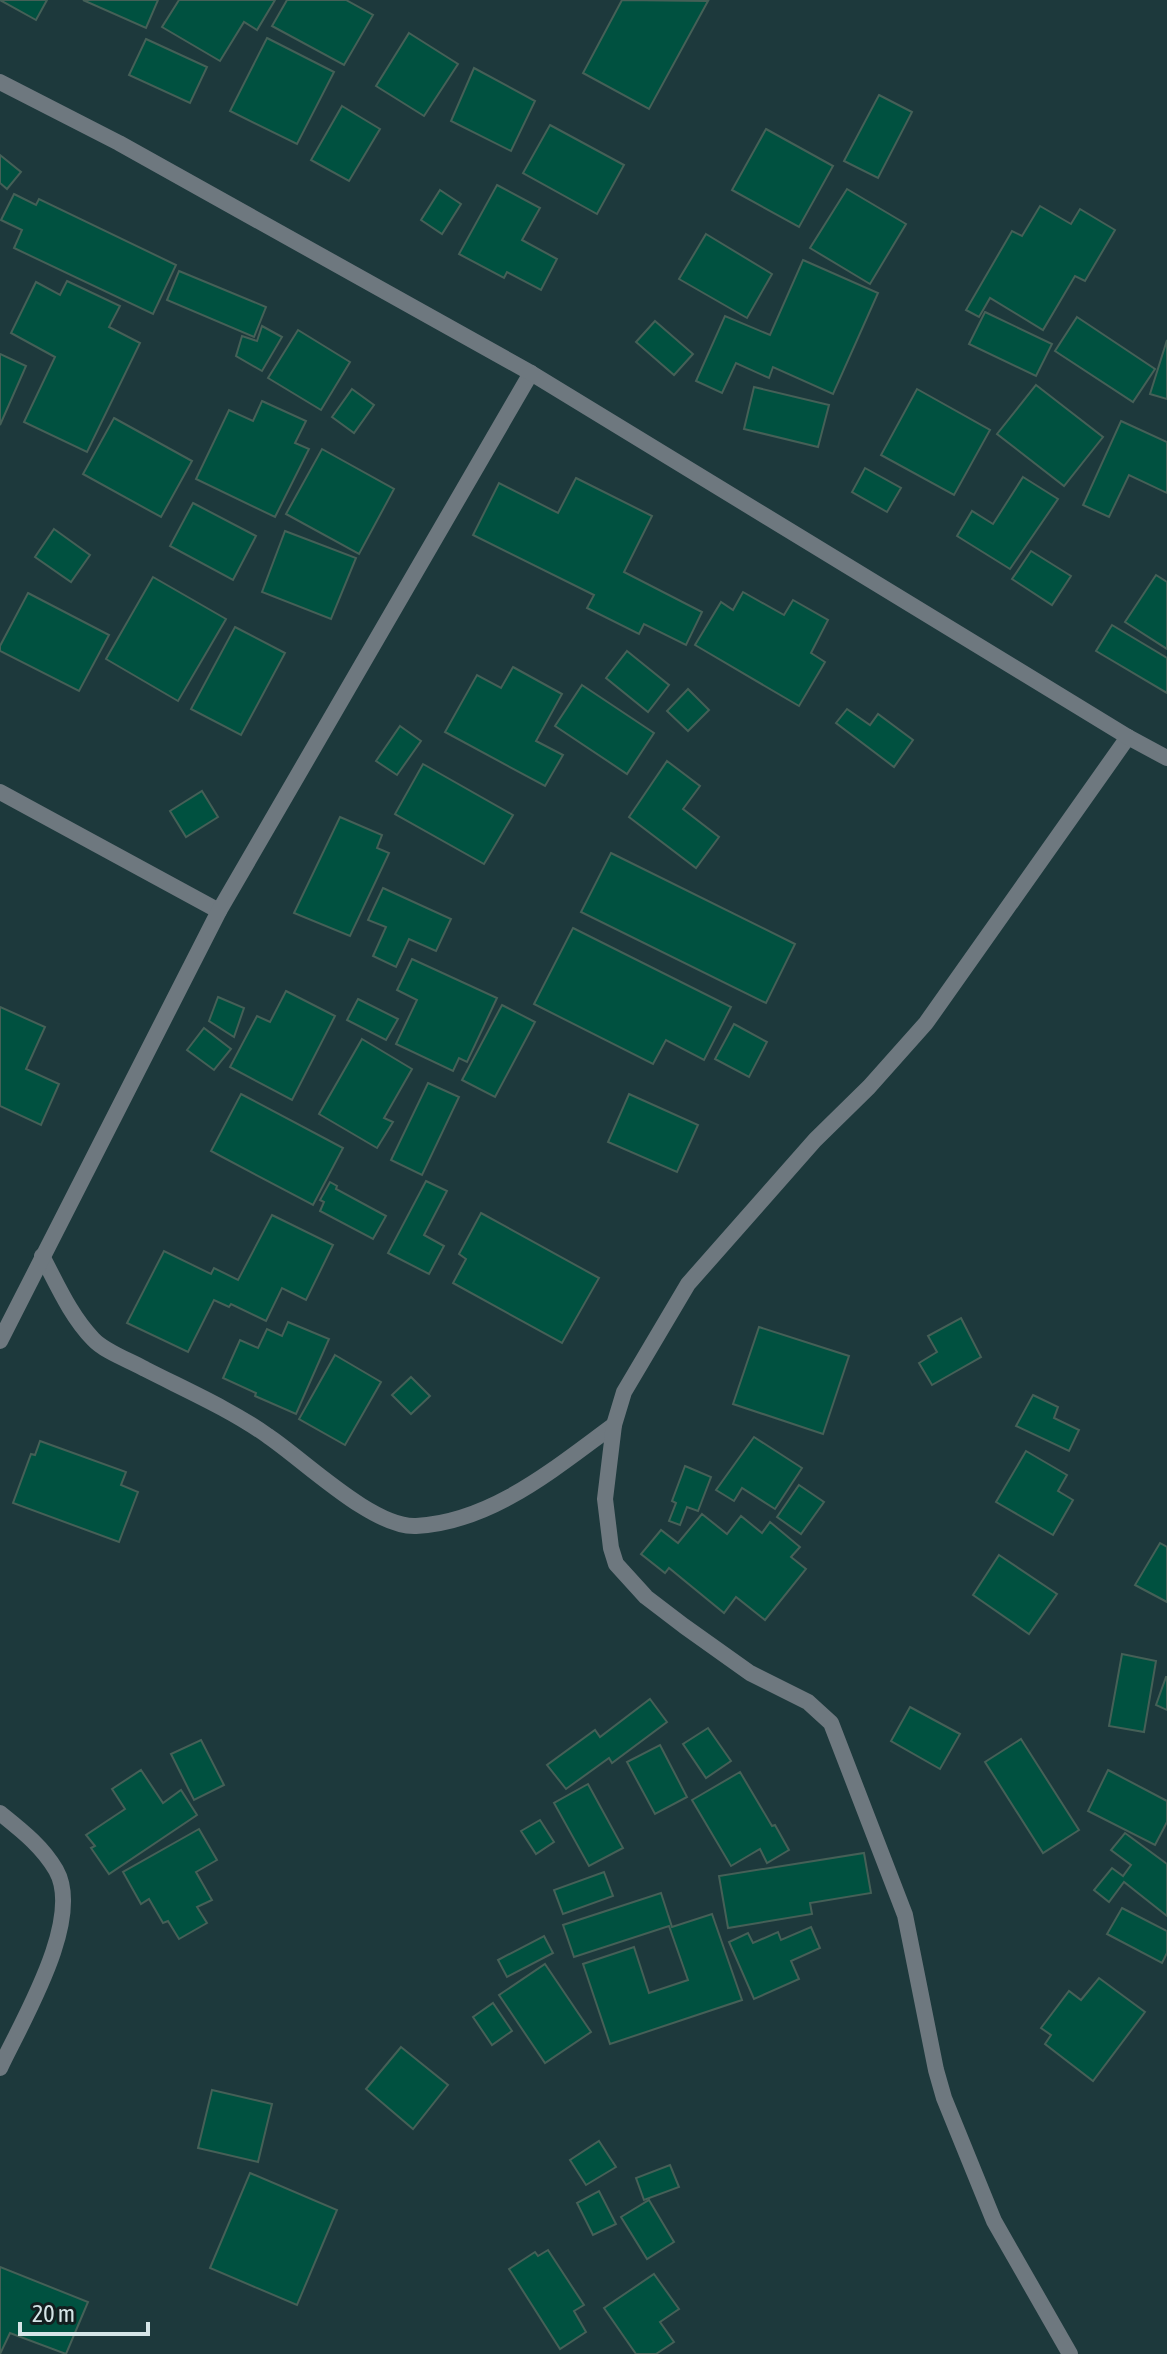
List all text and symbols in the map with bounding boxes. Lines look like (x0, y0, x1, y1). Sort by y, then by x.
scale bar (20, 2286, 148, 2336)
text: 20 m (32, 2300, 75, 2327)

